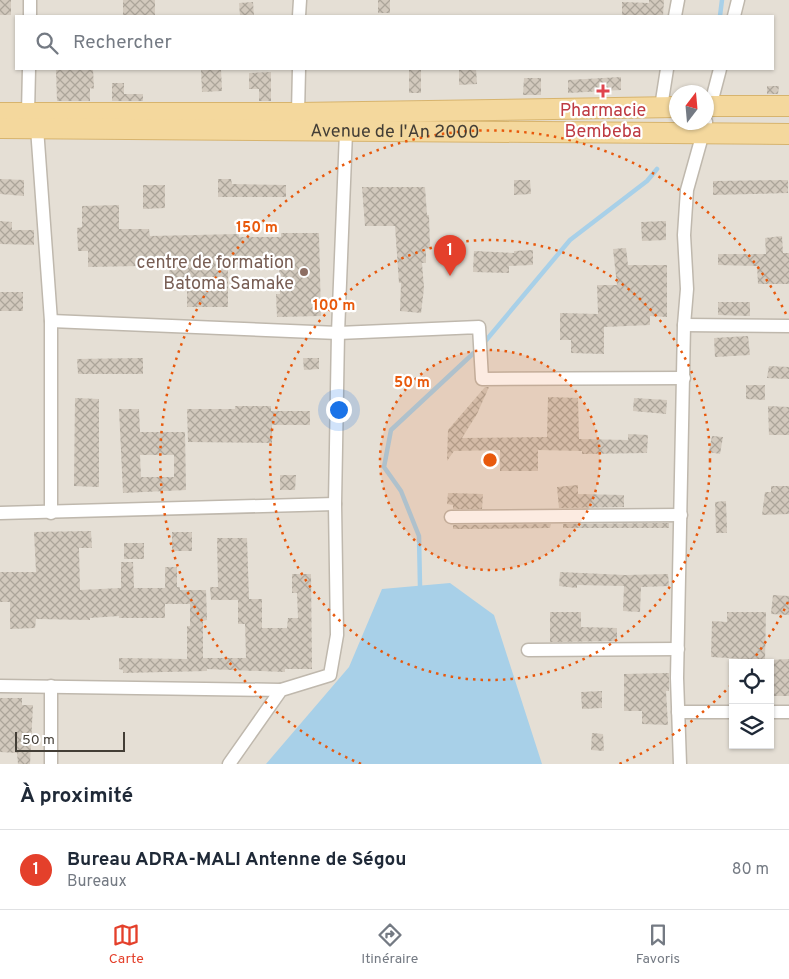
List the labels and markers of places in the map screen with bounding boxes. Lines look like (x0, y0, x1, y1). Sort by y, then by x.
marker: Pharmacie Bembeba (597, 85, 609, 97)
place label: Pharmacie Bembeba (560, 100, 646, 144)
pin: 1 (434, 235, 466, 276)
place label: centre de formation Batoma Samake (136, 252, 294, 296)
marker: centre de formation Batoma Samake (298, 266, 310, 278)
centre of rings (481, 451, 499, 469)

